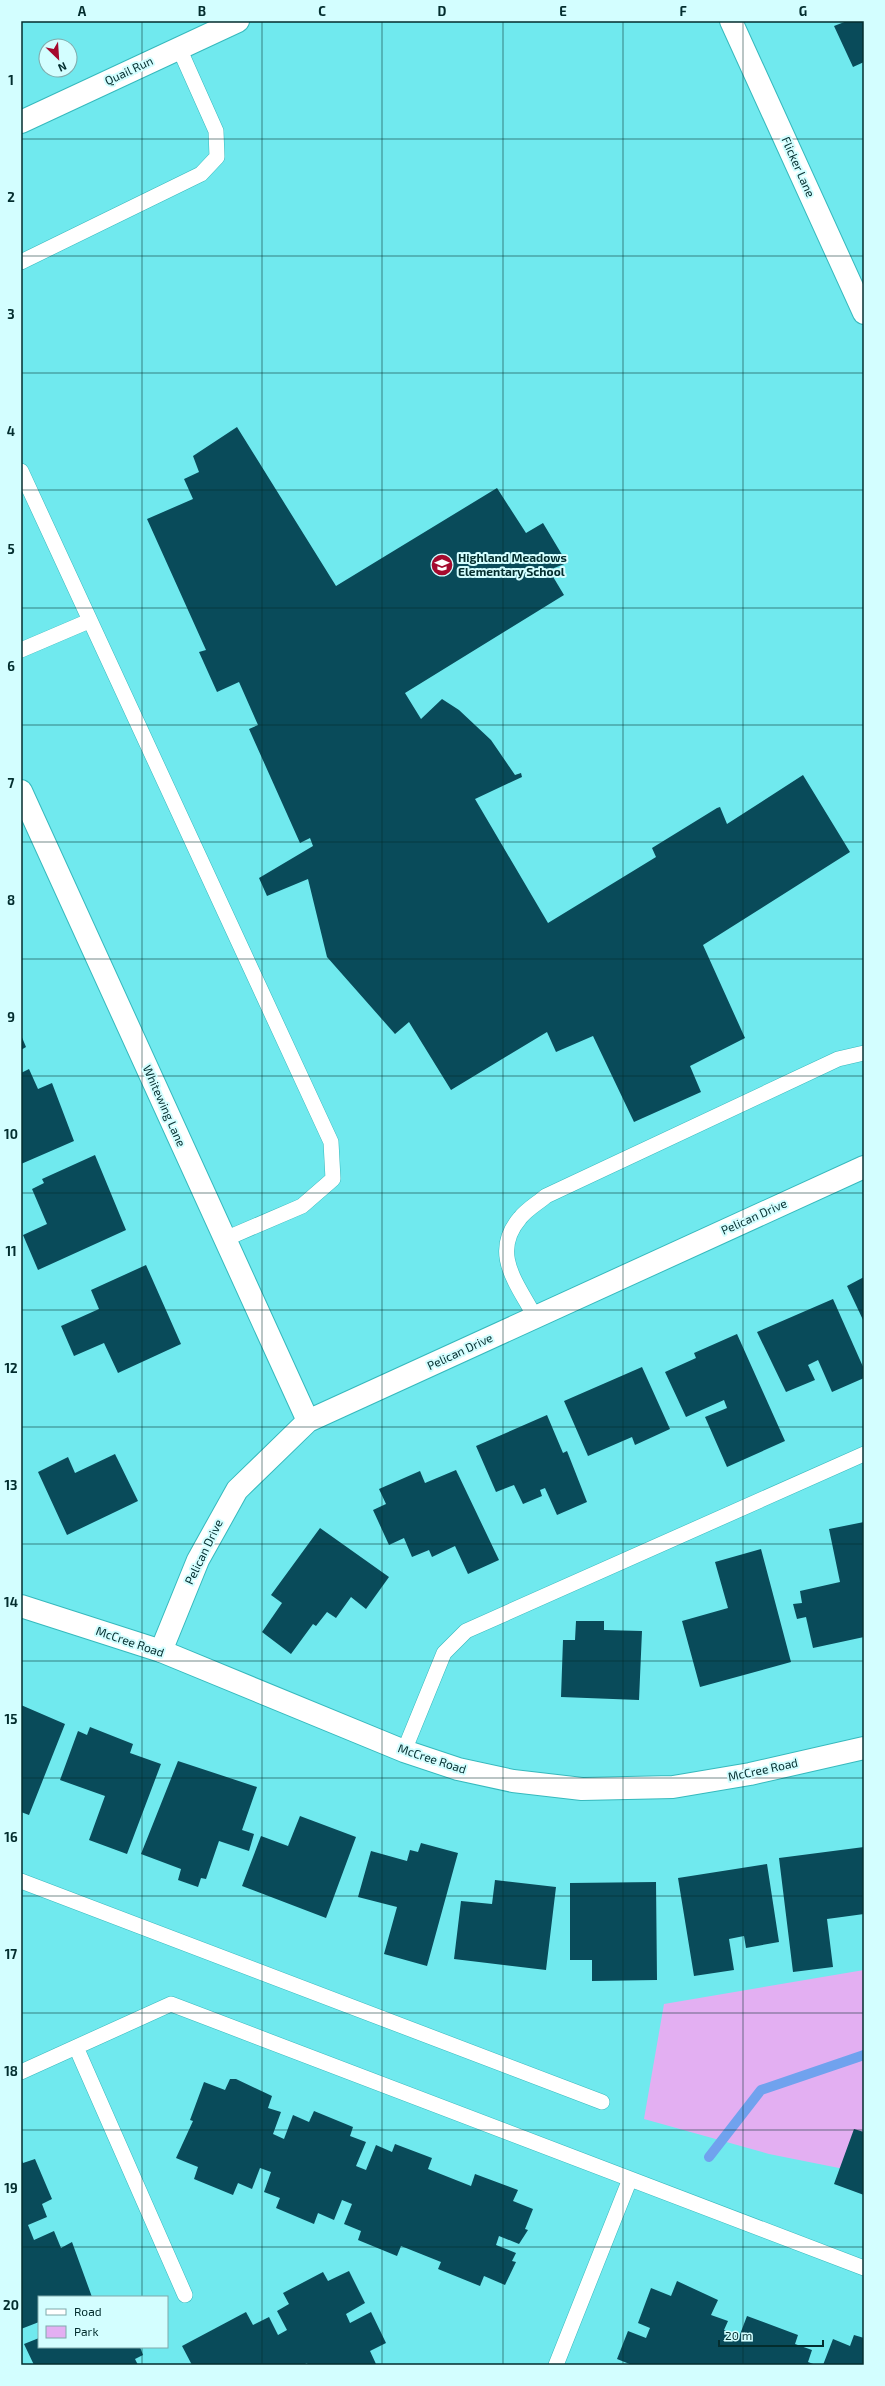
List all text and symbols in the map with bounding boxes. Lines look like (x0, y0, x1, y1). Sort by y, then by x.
text: A (78, 3, 87, 19)
text: B (198, 3, 206, 19)
text: C (318, 3, 326, 19)
text: D (438, 3, 447, 19)
text: E (559, 3, 567, 19)
text: F (679, 3, 687, 19)
text: G (799, 3, 807, 19)
north arrow (38, 38, 78, 78)
street label: Quail Run (102, 53, 155, 88)
text: N (56, 60, 69, 75)
text: 1 (8, 72, 14, 88)
street label: Flicker Lane (779, 134, 818, 199)
text: 2 (7, 189, 15, 205)
text: 3 (7, 306, 15, 322)
text: 4 (7, 423, 15, 439)
text: 5 (7, 541, 15, 557)
place label: Highland Meadows Elementary School (458, 550, 567, 579)
school or university icon: Highland Meadows Elementary School (429, 552, 455, 578)
text: 6 (7, 658, 15, 674)
text: 7 (8, 775, 15, 791)
text: 8 (7, 892, 15, 908)
text: 9 (7, 1009, 15, 1025)
street label: Whitewing Lane (141, 1063, 189, 1149)
text: 10 (4, 1126, 18, 1142)
street label: Pelican Drive (719, 1195, 789, 1237)
text: 11 (5, 1243, 17, 1259)
street label: Pelican Drive (425, 1330, 495, 1372)
text: 12 (4, 1360, 18, 1376)
text: 13 (5, 1477, 18, 1493)
street label: Pelican Drive (181, 1517, 225, 1586)
text: 14 (4, 1594, 18, 1610)
street label: McCree Road (94, 1623, 166, 1659)
text: 15 (5, 1711, 17, 1727)
street label: McCree Road (396, 1740, 468, 1776)
street label: McCree Road (727, 1755, 799, 1783)
text: 16 (4, 1829, 18, 1845)
text: 17 (5, 1946, 17, 1962)
text: 18 (4, 2063, 18, 2079)
text: 19 (4, 2180, 18, 2196)
legend (38, 2296, 168, 2348)
text: 20 (3, 2297, 19, 2313)
text: Road (74, 2304, 102, 2318)
scale bar (719, 2322, 823, 2348)
text: Park (74, 2324, 99, 2338)
text: 20 m (725, 2328, 752, 2342)

